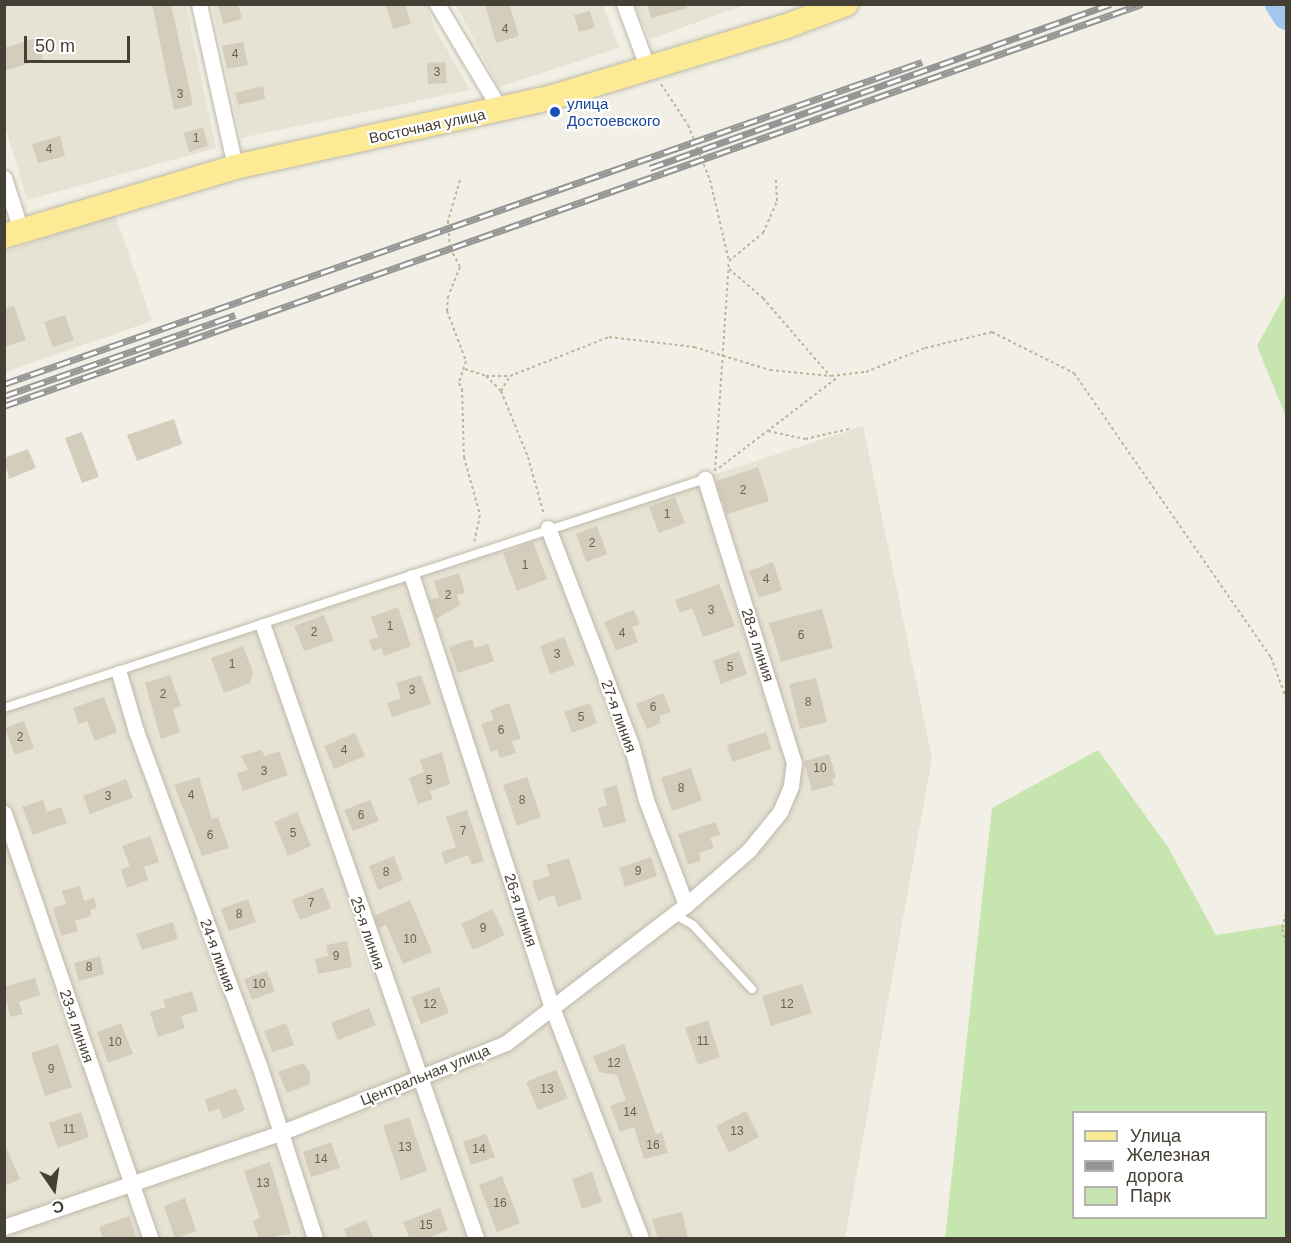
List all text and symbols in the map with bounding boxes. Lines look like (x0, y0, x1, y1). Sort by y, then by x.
house number: 4 (502, 23, 508, 37)
scale bar (27, 24, 134, 62)
text: 50 m (35, 36, 75, 56)
house number: 4 (232, 48, 238, 62)
house number: 3 (434, 66, 440, 80)
house number: 3 (177, 88, 183, 102)
place label: улица Достоевского (567, 94, 660, 129)
street label: Восточная улица (367, 105, 487, 147)
marker: улица Достоевского (548, 105, 562, 119)
house number: 1 (193, 132, 199, 146)
house number: 4 (46, 143, 52, 157)
house number: 2 (740, 484, 746, 498)
house number: 1 (664, 508, 670, 522)
house number: 2 (589, 537, 595, 551)
house number: 1 (522, 559, 528, 573)
house number: 4 (763, 573, 769, 587)
house number: 2 (445, 589, 451, 603)
house number: 3 (708, 604, 714, 618)
street label: 28-я линия (738, 606, 778, 684)
house number: 1 (387, 620, 393, 634)
house number: 2 (311, 626, 317, 640)
house number: 4 (619, 627, 625, 641)
house number: 6 (798, 629, 804, 643)
house number: 3 (554, 648, 560, 662)
house number: 1 (229, 658, 235, 672)
house number: 5 (727, 661, 733, 675)
street label: 27-я линия (598, 677, 640, 755)
house number: 3 (409, 684, 415, 698)
house number: 2 (160, 688, 166, 702)
house number: 8 (805, 696, 811, 710)
house number: 6 (650, 701, 656, 715)
house number: 5 (578, 711, 584, 725)
house number: 6 (498, 724, 504, 738)
house number: 2 (17, 731, 23, 745)
house number: 4 (341, 744, 347, 758)
house number: 10 (813, 762, 827, 776)
house number: 3 (261, 765, 267, 779)
house number: 5 (426, 774, 432, 788)
house number: 8 (678, 782, 684, 796)
house number: 4 (188, 789, 194, 803)
house number: 3 (105, 790, 111, 804)
house number: 8 (519, 794, 525, 808)
house number: 6 (358, 809, 364, 823)
house number: 7 (460, 825, 466, 839)
house number: 5 (290, 827, 296, 841)
house number: 6 (207, 829, 213, 843)
house number: 9 (635, 865, 641, 879)
house number: 8 (383, 866, 389, 880)
street label: 26-я линия (501, 871, 541, 949)
street label: 25-я линия (347, 894, 389, 972)
house number: 7 (308, 897, 314, 911)
house number: 8 (236, 908, 242, 922)
street label: 24-я линия (197, 916, 239, 994)
house number: 9 (480, 922, 486, 936)
house number: 10 (403, 933, 417, 947)
house number: 9 (333, 950, 339, 964)
house number: 8 (86, 961, 92, 975)
house number: 10 (252, 978, 266, 992)
street label: 23-я линия (56, 987, 98, 1065)
house number: 12 (423, 998, 437, 1012)
house number: 12 (780, 998, 794, 1012)
house number: 11 (697, 1035, 709, 1049)
house number: 10 (108, 1036, 122, 1050)
street label: Центральная улица (358, 1041, 492, 1109)
house number: 12 (607, 1057, 621, 1071)
house number: 9 (48, 1063, 54, 1077)
house number: 13 (540, 1083, 554, 1097)
house number: 14 (623, 1106, 637, 1120)
legend (1072, 1111, 1267, 1219)
house number: 11 (63, 1123, 75, 1137)
house number: 13 (730, 1125, 744, 1139)
text: Улица (1130, 1126, 1181, 1146)
house number: 16 (646, 1139, 660, 1153)
house number: 13 (398, 1141, 412, 1155)
house number: 14 (472, 1143, 486, 1157)
text: Железная дорога (1126, 1145, 1210, 1186)
house number: 14 (314, 1153, 328, 1167)
north arrow (24, 1159, 84, 1219)
house number: 13 (256, 1177, 270, 1191)
text: Парк (1130, 1186, 1171, 1206)
text: С (51, 1197, 66, 1217)
house number: 16 (493, 1197, 507, 1211)
house number: 15 (419, 1219, 433, 1233)

